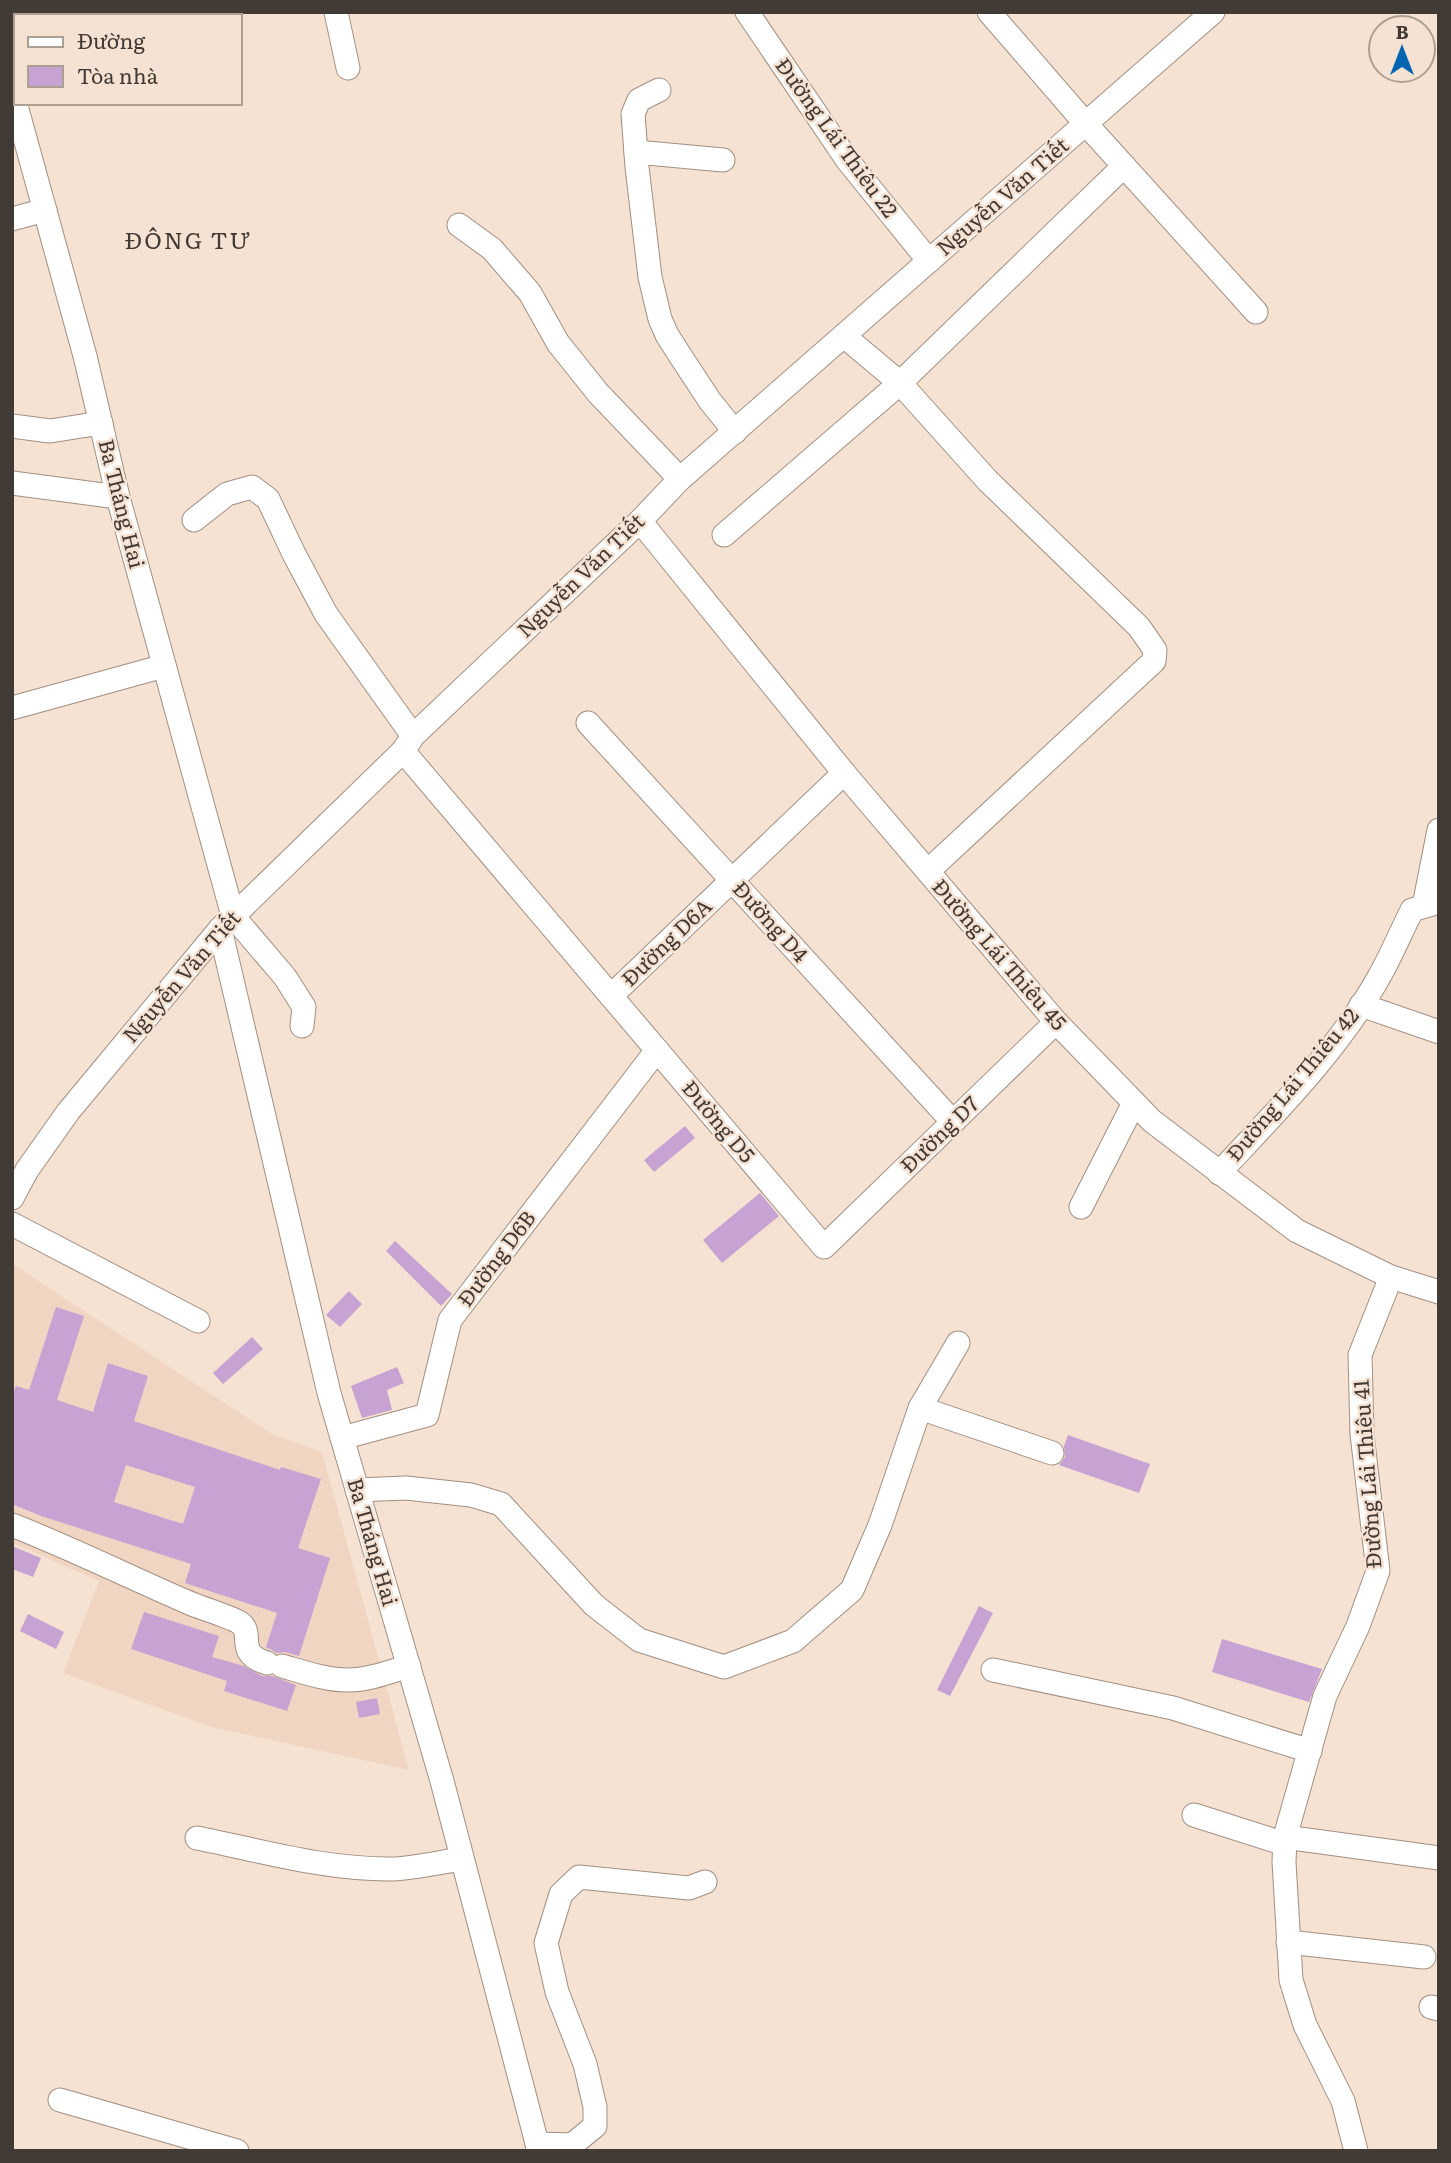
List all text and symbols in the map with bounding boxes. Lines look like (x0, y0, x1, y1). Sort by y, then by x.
legend (14, 14, 242, 105)
north arrow (1367, 14, 1437, 84)
text: B (1395, 17, 1409, 45)
text: Đường (77, 24, 145, 55)
street label: Đường Lái Thiêu 22 (769, 50, 907, 223)
text: Tòa nhà (77, 59, 159, 90)
street label: Nguyễn Văn Tiết (928, 128, 1075, 261)
district label: ĐÔNG TƯ (125, 222, 251, 256)
street label: Ba Tháng Hai (92, 436, 154, 571)
street label: Nguyễn Văn Tiết (509, 505, 650, 643)
street label: Đường Lái Thiêu 45 (926, 871, 1075, 1036)
street label: Đường D4 (727, 873, 817, 968)
street label: Đường D6A (613, 890, 718, 992)
street label: Nguyễn Văn Tiết (114, 902, 247, 1048)
street label: Đường Lái Thiêu 42 (1218, 1000, 1365, 1167)
street label: Đường D5 (676, 1072, 764, 1168)
street label: Đường D7 (892, 1087, 985, 1179)
street label: Đường D6B (448, 1203, 542, 1312)
street label: Đường Lái Thiêu 41 (1343, 1378, 1388, 1570)
street label: Ba Tháng Hai (341, 1474, 408, 1609)

